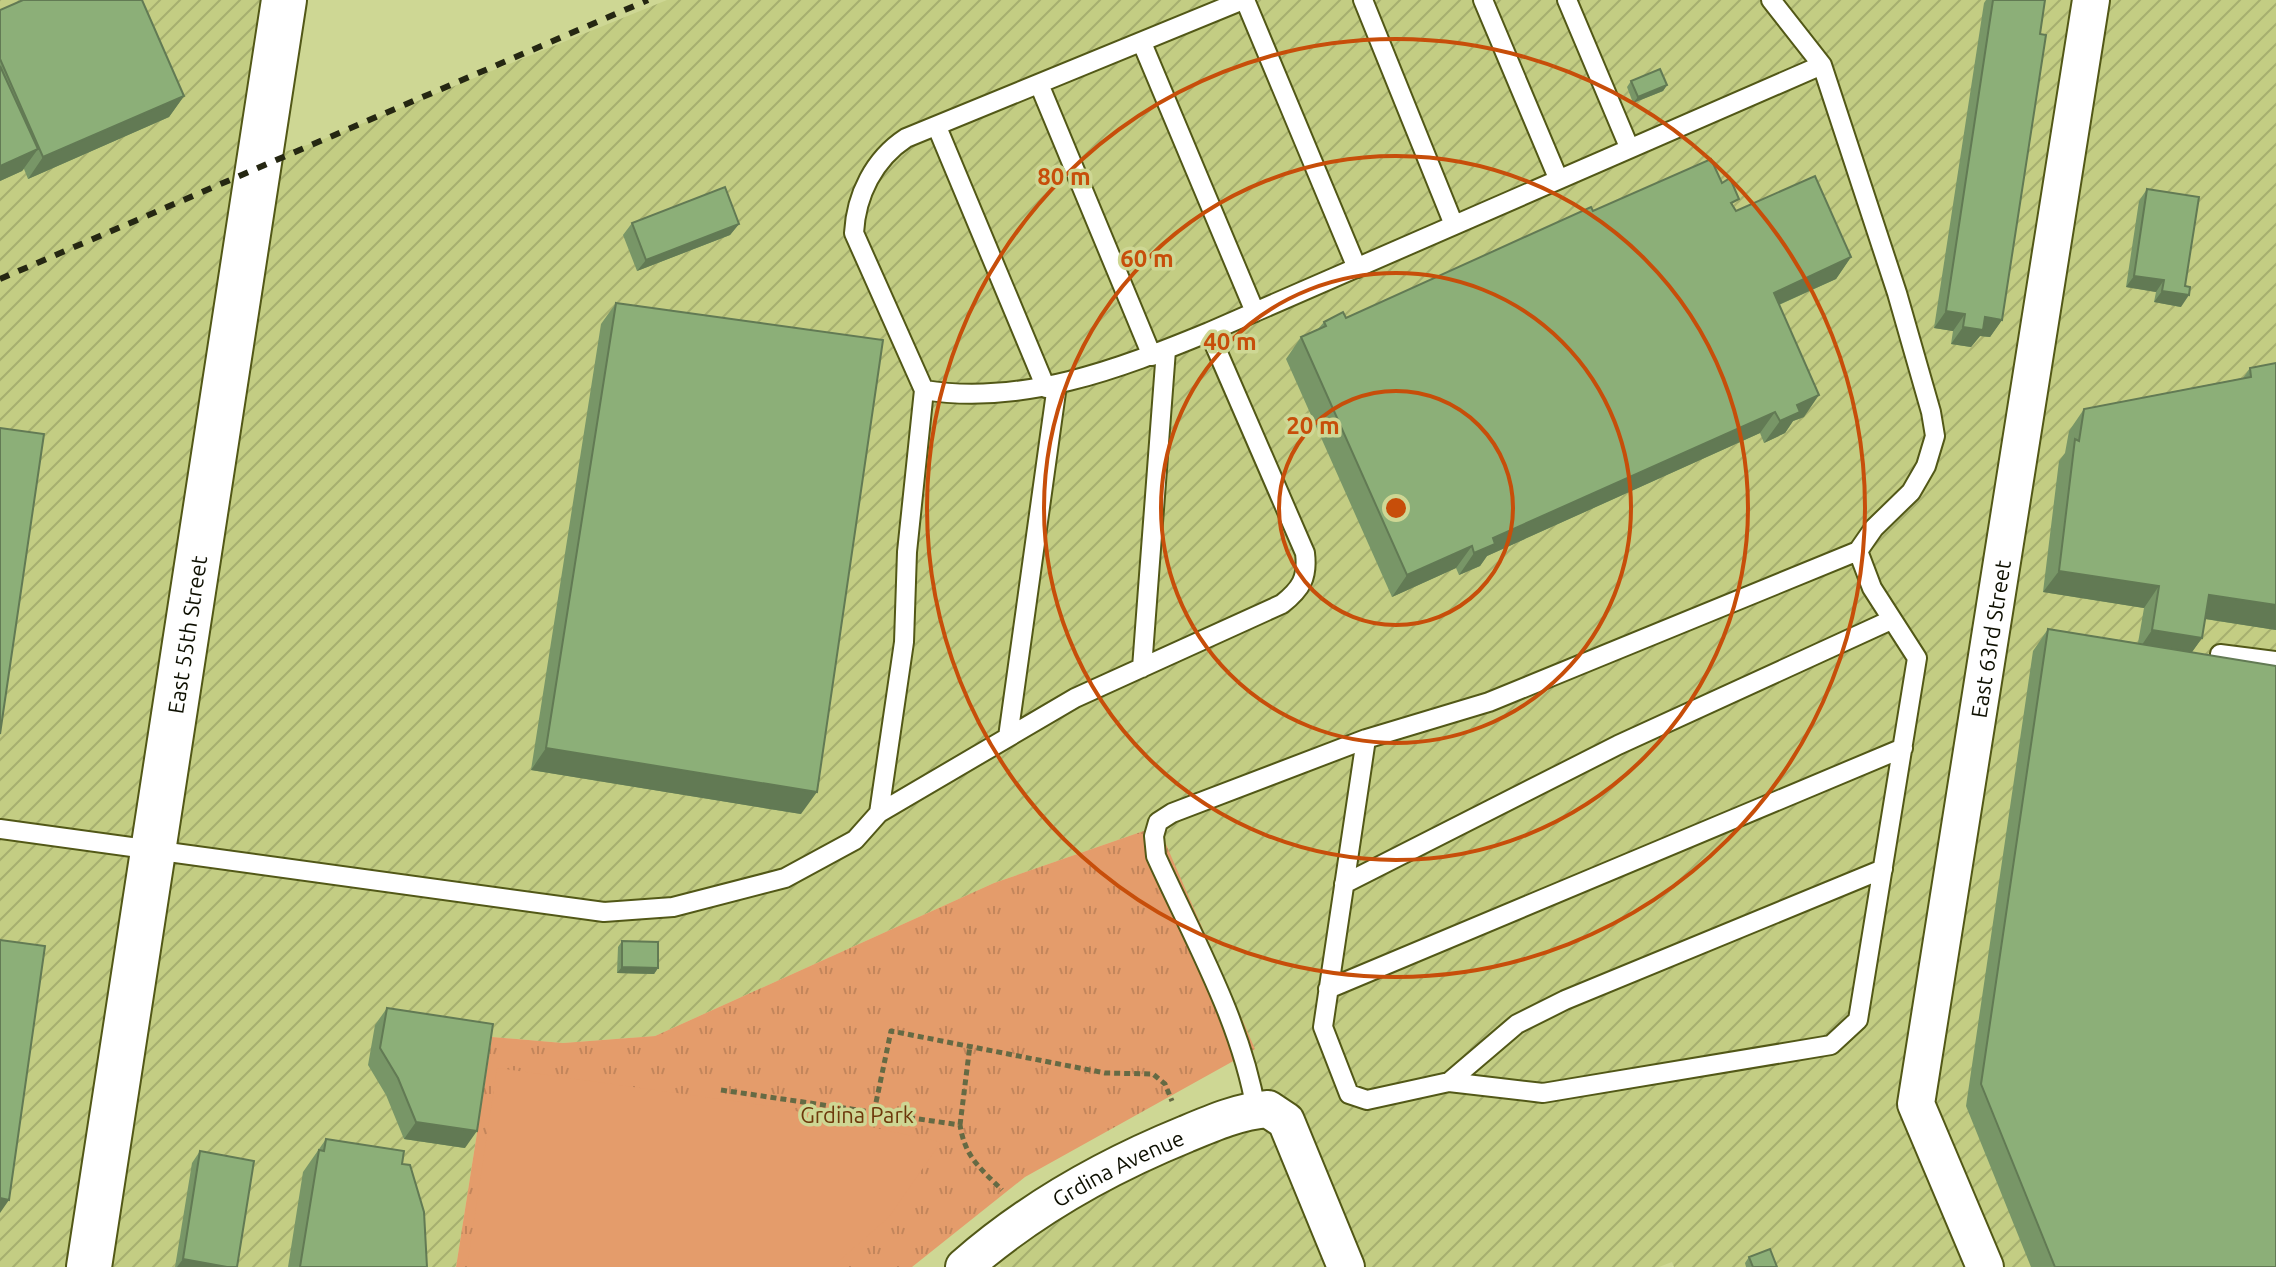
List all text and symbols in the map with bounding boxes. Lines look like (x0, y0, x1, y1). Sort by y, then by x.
text: 80 m (1037, 163, 1091, 190)
text: 60 m (1120, 245, 1174, 272)
text: 40 m (1203, 328, 1257, 355)
text: 20 m (1286, 412, 1340, 439)
centre of rings (1382, 494, 1410, 522)
street label: East 55th Street (162, 553, 211, 715)
street label: East 63rd Street (1965, 558, 2015, 720)
park label: Grdina Park (800, 1102, 914, 1127)
street label: Grdina Avenue (1047, 1124, 1187, 1211)

